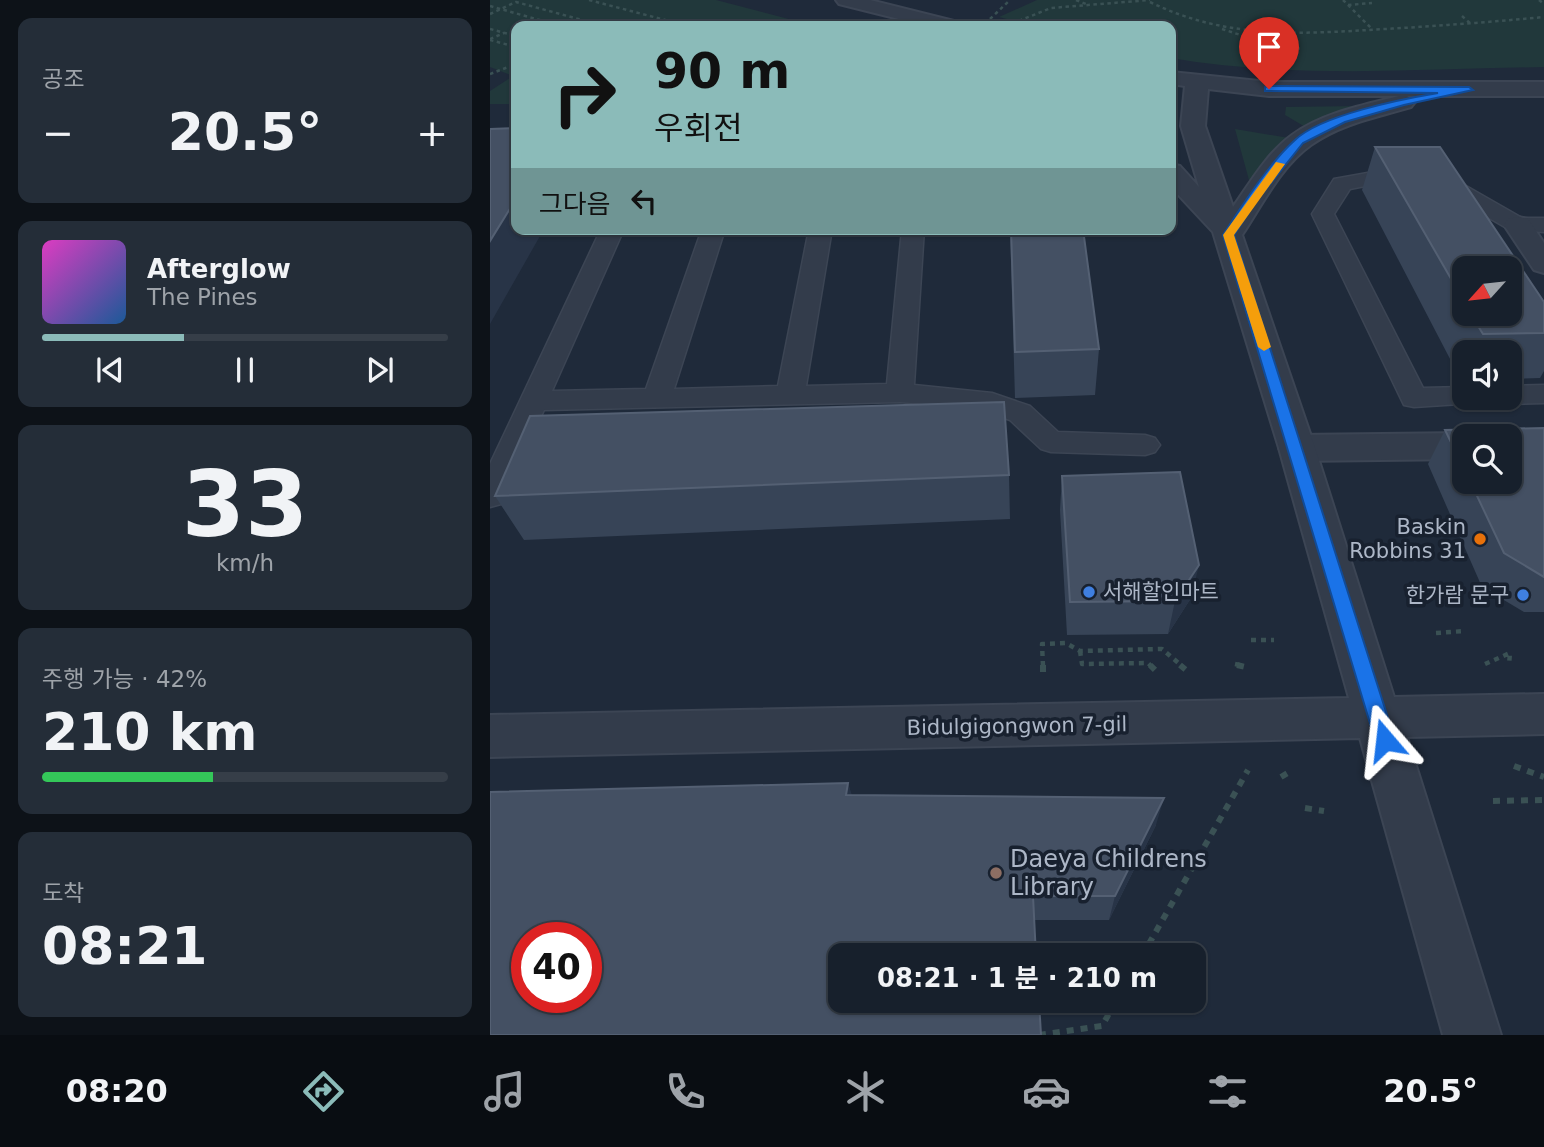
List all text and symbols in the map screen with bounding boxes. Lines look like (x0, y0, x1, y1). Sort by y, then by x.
pin (1239, 17, 1299, 89)
icon: arrive (1250, 28, 1288, 66)
text: 90 m (654, 43, 790, 100)
icon: right (539, 49, 630, 140)
text: 공조 (42, 66, 84, 92)
text: 20.5° (168, 102, 322, 162)
text: 우회전 (654, 109, 742, 147)
text: − (42, 111, 74, 155)
text: + (416, 111, 448, 155)
icon: left (625, 182, 663, 220)
text: 그다음 (539, 189, 611, 219)
text: Afterglow (147, 254, 291, 284)
north arrow (1452, 256, 1522, 326)
map controls (1452, 256, 1522, 494)
text: The Pines (147, 284, 258, 310)
button: sound (1452, 340, 1522, 410)
icon: previous (91, 351, 129, 389)
icon: pause (226, 351, 264, 389)
icon: next (361, 351, 399, 389)
button: search (1452, 424, 1522, 494)
text: 33 (182, 452, 308, 557)
place label: Baskin Robbins 31 (1349, 515, 1466, 563)
marker: Baskin Robbins 31 (1472, 531, 1488, 547)
text: km/h (216, 550, 274, 576)
place label: 서해할인마트 (1103, 580, 1219, 604)
place label: 한가람 문구 (1406, 583, 1509, 607)
marker: 서해할인마트 (1081, 584, 1097, 600)
marker: 한가람 문구 (1515, 587, 1531, 603)
text: 주행 가능 · 42% (42, 666, 207, 692)
text: 210 km (42, 702, 257, 762)
position arrow (1348, 703, 1422, 777)
street label: Bidulgigongwon 7-gil (906, 712, 1128, 740)
place label: Daeya Childrens Library (1010, 845, 1207, 901)
marker: Daeya Childrens Library (988, 865, 1004, 881)
text: 도착 (42, 880, 84, 906)
text: 08:21 (42, 916, 208, 976)
speed limit sign: 40 (511, 922, 602, 1013)
text: 08:21 · 1 분 · 210 m (877, 963, 1157, 993)
icon: directions (299, 1067, 348, 1116)
icon: music (480, 1067, 529, 1116)
icon: phone (661, 1067, 710, 1116)
icon: climate (841, 1067, 890, 1116)
icon: car (1022, 1067, 1071, 1116)
icon: filters (1203, 1067, 1252, 1116)
text: 08:20 (66, 1072, 168, 1110)
text: 20.5° (1383, 1072, 1478, 1110)

